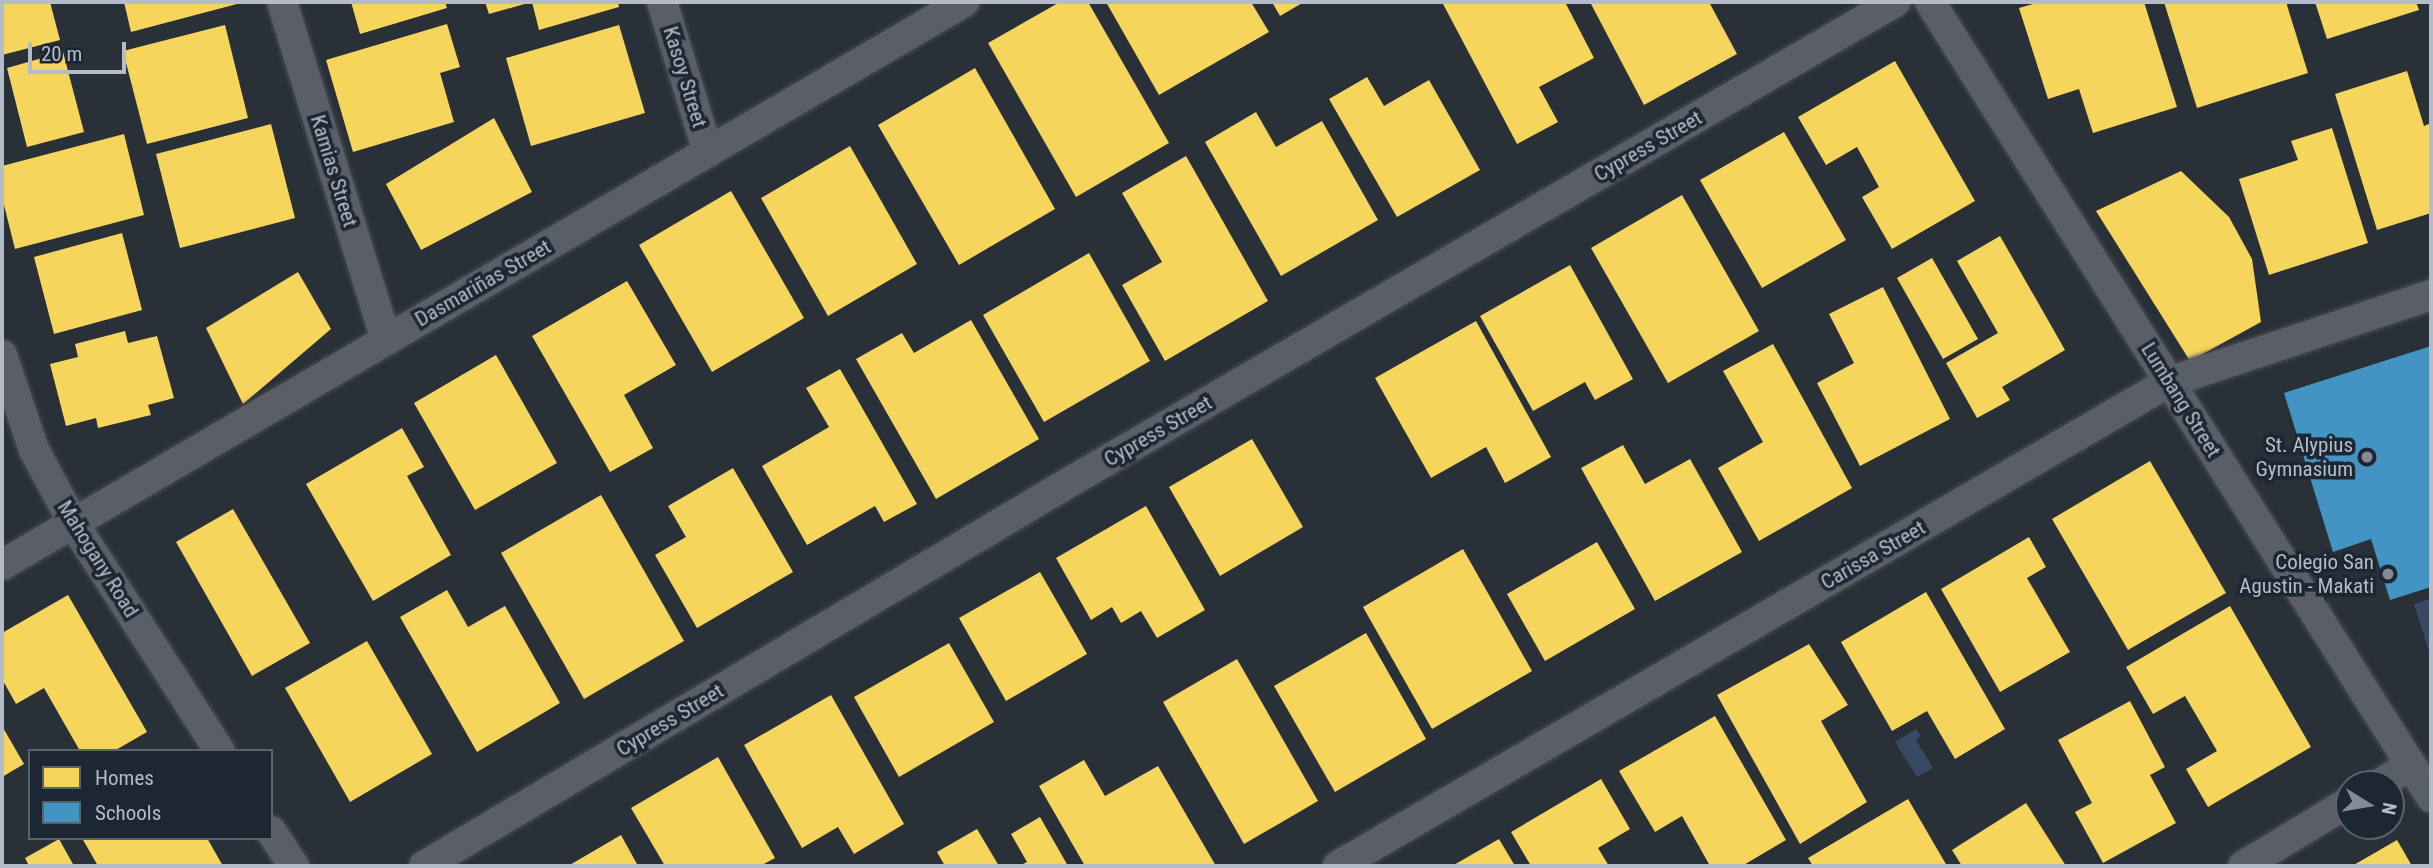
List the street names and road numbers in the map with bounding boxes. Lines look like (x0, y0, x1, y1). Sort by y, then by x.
street label: Kasoy Street (658, 23, 712, 131)
street label: Cypress Street (1590, 105, 1706, 187)
street label: Kamias Street (305, 112, 363, 230)
street label: Dasmariñas Street (411, 234, 555, 332)
street label: Lumbang Street (2136, 338, 2226, 462)
street label: Cypress Street (1100, 390, 1216, 472)
street label: Mahogany Road (52, 496, 144, 622)
street label: Carissa Street (1816, 515, 1930, 595)
street label: Cypress Street (612, 678, 728, 762)

